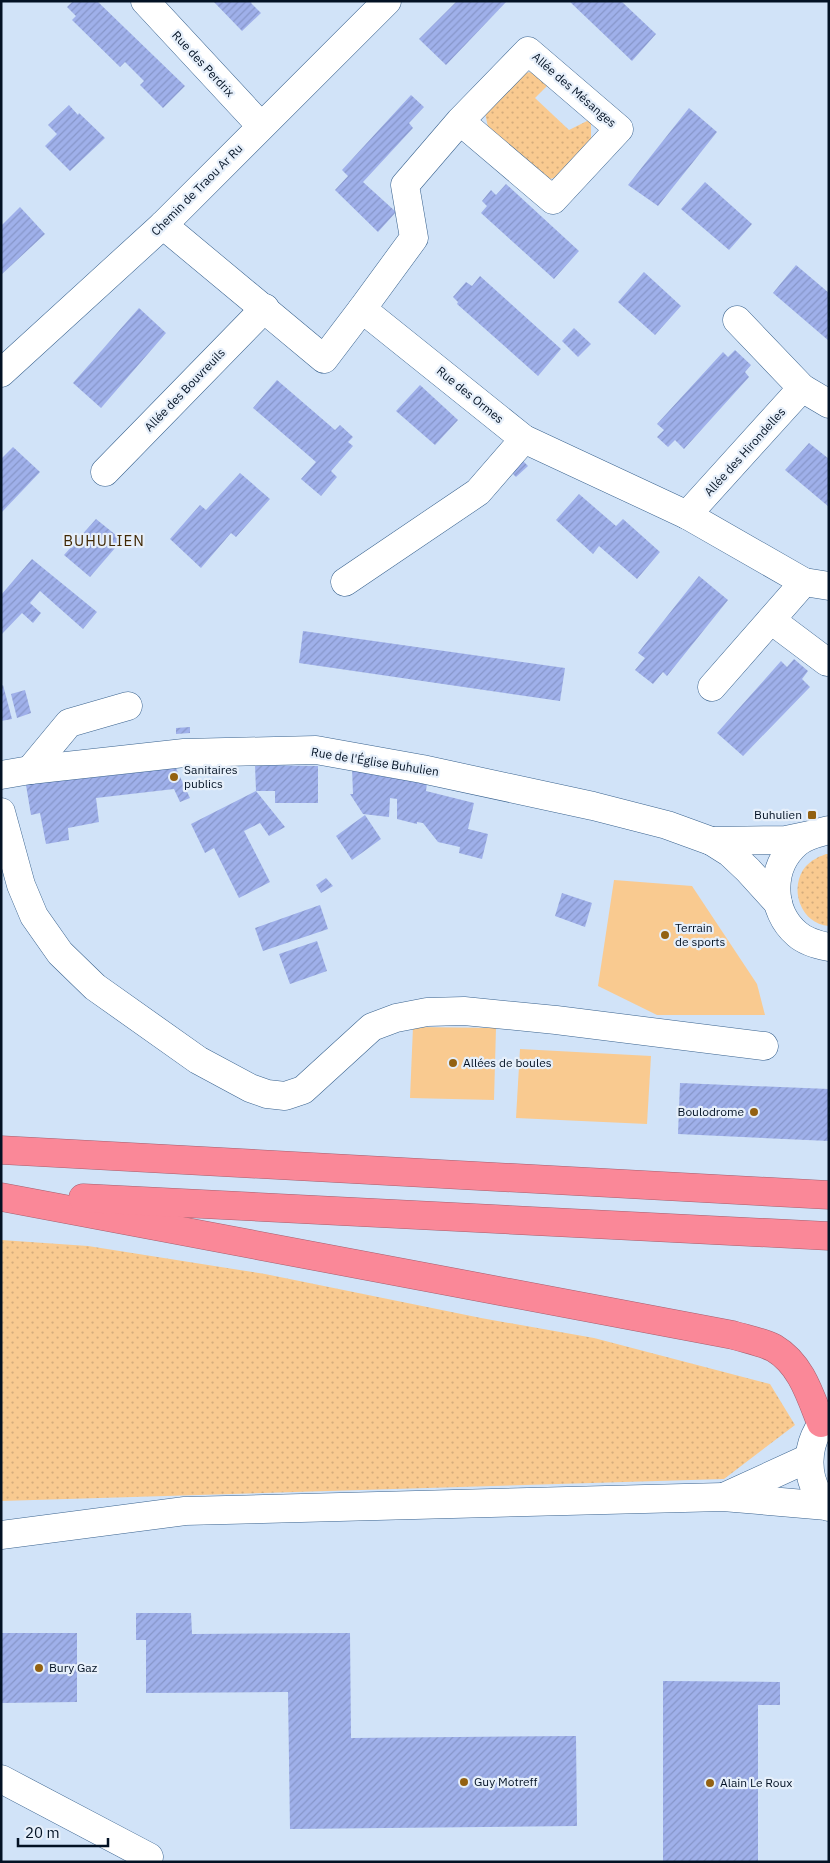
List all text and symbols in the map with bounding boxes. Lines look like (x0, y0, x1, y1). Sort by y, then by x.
street label: Rue des Perdrix (169, 28, 238, 100)
street label: Allée des Mésanges (529, 49, 620, 130)
street label: Chemin de Traou Ar Ru (148, 141, 246, 239)
street label: Allée des Bouvreuils (141, 345, 228, 434)
street label: Rue des Ormes (434, 363, 507, 426)
street label: Allée des Hirondelles (701, 404, 789, 499)
district label: BUHULIEN (63, 531, 145, 550)
street label: Rue de l'Église Buhulien (310, 744, 440, 779)
place label: Sanitaires publics (184, 762, 238, 791)
marker: Sanitaires publics (168, 771, 180, 783)
place label: Buhulien (754, 807, 802, 822)
marker: Buhulien (806, 809, 818, 821)
place label: Terrain de sports (675, 920, 726, 949)
marker: Terrain de sports (659, 929, 671, 941)
place label: Allées de boules (463, 1055, 552, 1070)
marker: Allées de boules (447, 1057, 459, 1069)
place label: Boulodrome (678, 1104, 744, 1119)
marker: Boulodrome (748, 1106, 760, 1118)
place label: Bury Gaz (49, 1660, 98, 1675)
marker: Bury Gaz (33, 1662, 45, 1674)
place label: Guy Motreff (474, 1774, 537, 1789)
place label: Alain Le Roux (720, 1775, 792, 1790)
marker: Guy Motreff (458, 1776, 470, 1788)
marker: Alain Le Roux (704, 1777, 716, 1789)
scale bar (18, 1816, 108, 1848)
text: 20 m (25, 1823, 60, 1842)

